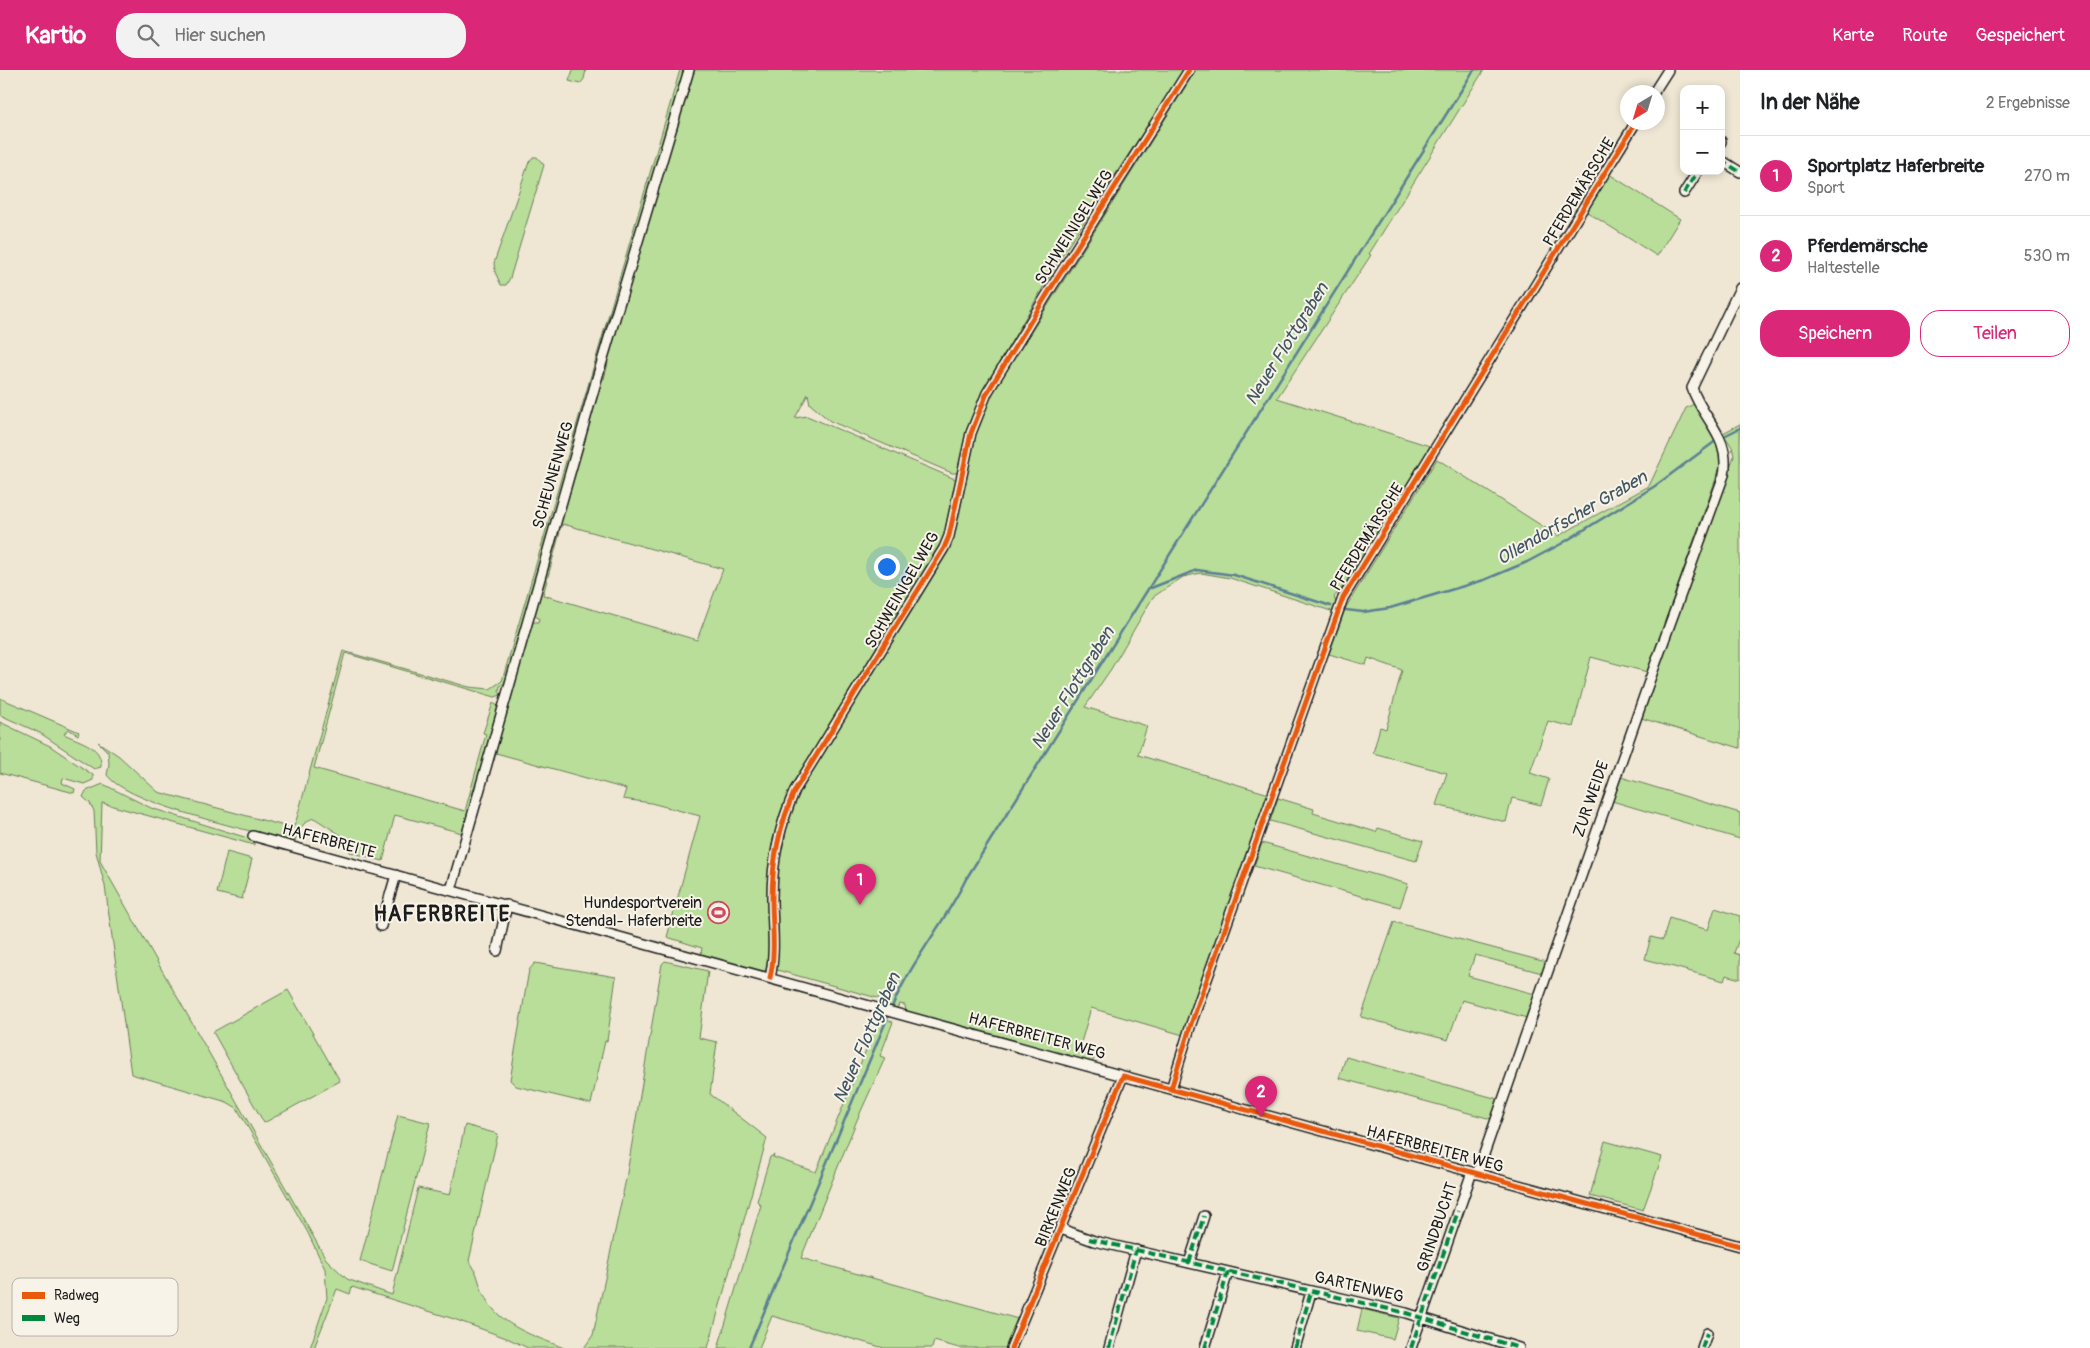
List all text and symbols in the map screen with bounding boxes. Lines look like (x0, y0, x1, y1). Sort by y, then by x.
search box (116, 13, 466, 58)
text: Kartio (25, 21, 86, 50)
icon: search (134, 21, 162, 49)
text: Hier suchen (174, 23, 266, 47)
text: Karte (1832, 24, 1874, 47)
text: Route (1902, 24, 1947, 47)
text: Gespeichert (1975, 24, 2065, 47)
north arrow (1620, 85, 1665, 130)
map controls (1680, 85, 1725, 175)
button: + (1680, 85, 1725, 130)
text: In der Nähe (1760, 89, 1860, 116)
text: 2 Ergebnisse (1986, 93, 2070, 113)
button: − (1680, 130, 1725, 175)
street label: PFERDEMÄRSCHE (1539, 134, 1619, 250)
text: Sportplatz Haferbreite (1807, 154, 1984, 178)
street label: SCHWEINIGELWEG (1031, 166, 1117, 288)
text: 1 (1773, 166, 1779, 186)
text: 270 m (2024, 166, 2070, 186)
text: Sport (1807, 178, 1845, 198)
text: Pferdemärsche (1807, 234, 1928, 258)
text: 2 (1772, 246, 1780, 266)
text: 530 m (2024, 246, 2070, 266)
text: Haltestelle (1807, 258, 1880, 278)
water label: Neuer Flottgraben (1240, 278, 1334, 409)
button: Speichern (1760, 310, 1910, 357)
button: Teilen (1920, 310, 2070, 357)
street label: SCHEUNENWEG (528, 419, 578, 531)
water label: Ollendorfscher Graben (1493, 465, 1652, 570)
street label: PFERDEMÄRSCHE (1326, 479, 1408, 595)
street label: SCHWEINIGELWEG (860, 528, 944, 652)
your location (874, 554, 900, 580)
water label: Neuer Flottgraben (1026, 622, 1120, 753)
street label: ZUR WEIDE (1569, 758, 1613, 840)
street label: HAFERBREITE (280, 819, 378, 863)
pin: 1 (844, 864, 876, 905)
place label: Hundesportverein Stendal- Haferbreite (565, 893, 702, 931)
sports icon: Hundesportverein Stendal- Haferbreite (706, 900, 730, 924)
district label: HAFERBREITE (373, 901, 511, 928)
water label: Neuer Flottgraben (828, 969, 906, 1107)
street label: HAFERBREITER WEG (966, 1008, 1108, 1064)
pin: 2 (1245, 1076, 1277, 1117)
street label: HAFERBREITER WEG (1364, 1121, 1506, 1177)
street label: BIRKENWEG (1031, 1164, 1081, 1250)
street label: GRINDBUCHT (1412, 1179, 1462, 1275)
street label: GARTENWEG (1312, 1267, 1406, 1307)
legend (12, 1278, 178, 1336)
text: Radweg (54, 1287, 99, 1304)
text: Weg (54, 1310, 80, 1327)

